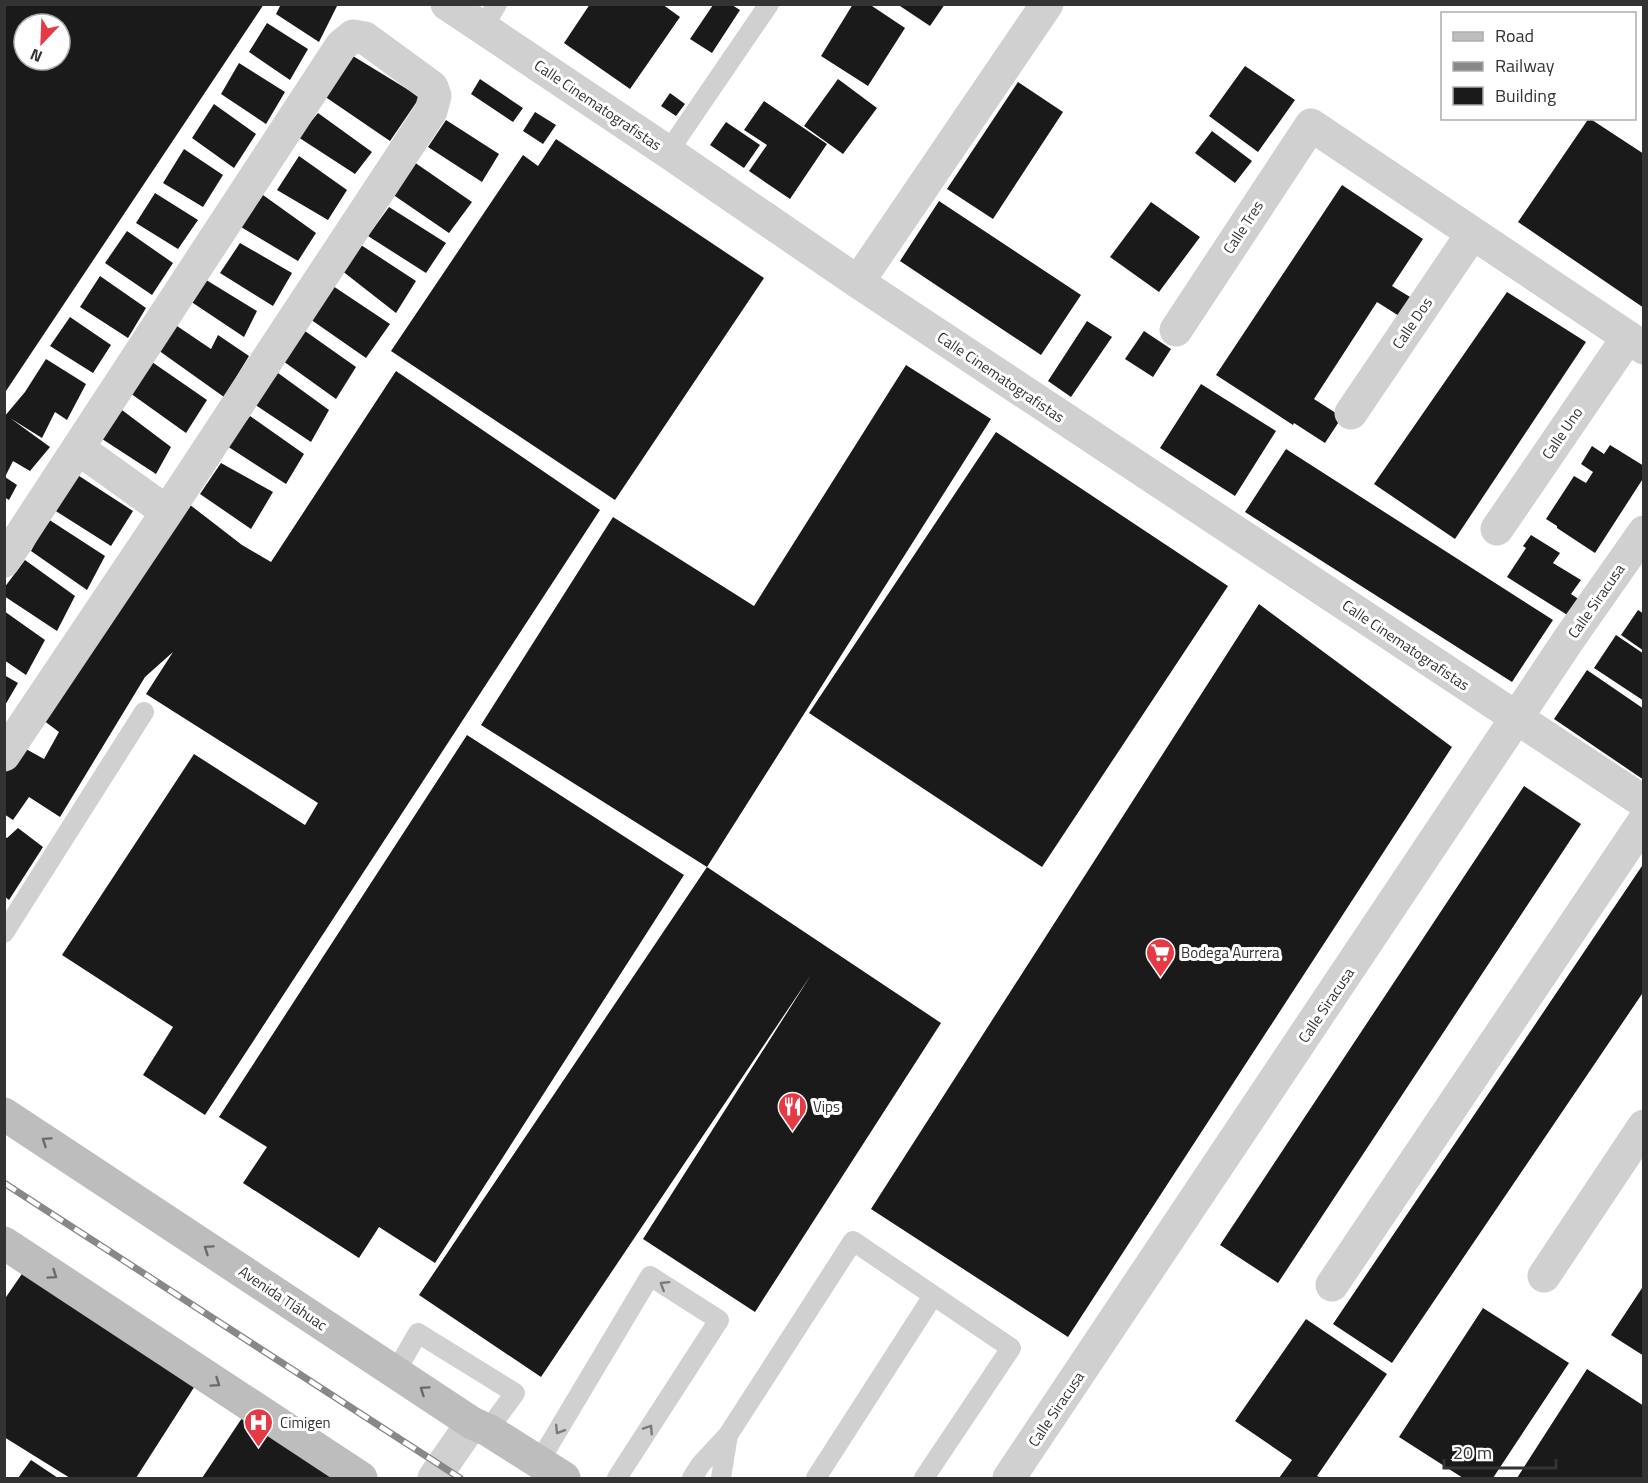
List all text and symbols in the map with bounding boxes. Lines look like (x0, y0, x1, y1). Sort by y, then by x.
north arrow (12, 12, 72, 72)
legend (1441, 12, 1636, 120)
text: Road (1495, 22, 1534, 49)
text: N (26, 43, 46, 69)
text: Railway (1495, 52, 1555, 79)
street label: Calle Cinematografistas (530, 54, 666, 156)
text: Building (1495, 82, 1556, 109)
street label: Calle Tres (1217, 196, 1269, 258)
street label: Calle Dos (1386, 292, 1438, 353)
street label: Calle Cinematografistas (933, 326, 1069, 428)
street label: Calle Uno (1536, 402, 1588, 464)
street label: Calle Siracusa (1562, 559, 1631, 643)
street label: Calle Cinematografistas (1338, 594, 1474, 696)
supermarket icon: Bodega Aurrera (1144, 936, 1176, 978)
place label: Bodega Aurrera (1181, 941, 1280, 964)
street label: Calle Siracusa (1292, 962, 1360, 1047)
restaurant icon: Vips (776, 1090, 808, 1132)
place label: Vips (813, 1095, 840, 1118)
one-way arrow (41, 1137, 52, 1148)
one-way arrow (204, 1244, 214, 1256)
street label: Avenida Tláhuac (234, 1260, 332, 1336)
one-way arrow (47, 1268, 58, 1279)
one-way arrow (660, 1281, 671, 1292)
street label: Calle Siracusa (1022, 1366, 1090, 1451)
one-way arrow (210, 1375, 220, 1387)
one-way arrow (420, 1386, 431, 1397)
hospital icon: Cimigen (243, 1406, 275, 1448)
place label: Cimigen (280, 1411, 331, 1434)
one-way arrow (555, 1424, 567, 1434)
one-way arrow (641, 1425, 653, 1435)
scale bar (1444, 1432, 1556, 1470)
text: 20 m (1453, 1439, 1492, 1466)

